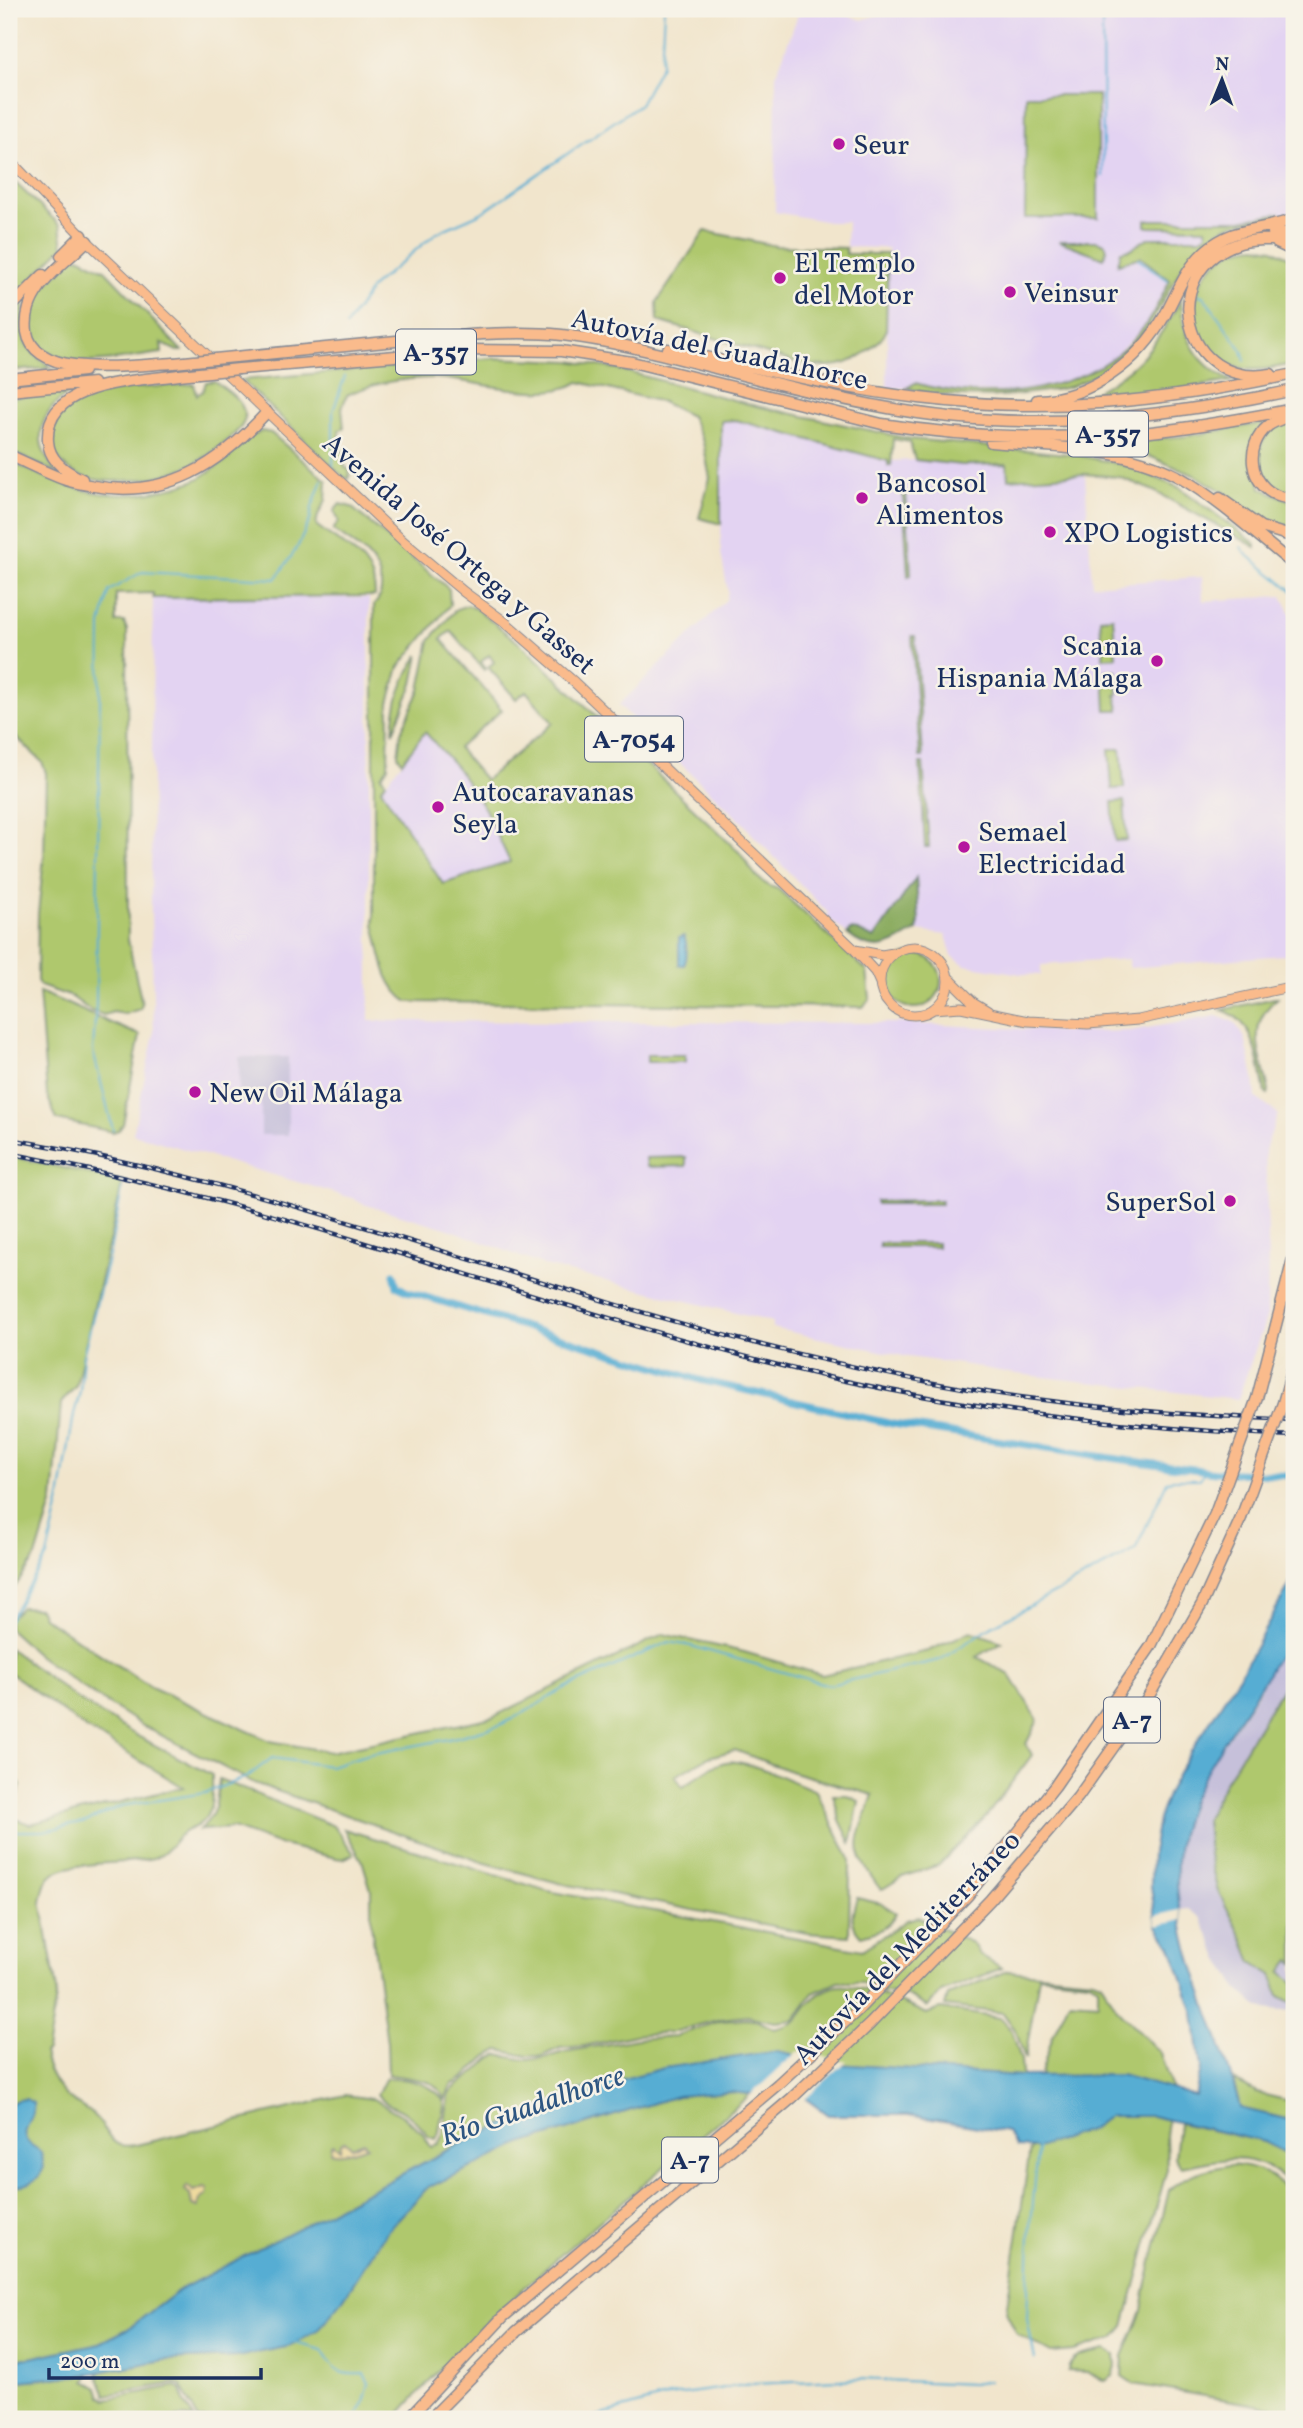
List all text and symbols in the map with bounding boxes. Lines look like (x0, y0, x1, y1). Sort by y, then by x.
north arrow (1188, 46, 1258, 116)
text: N (1215, 52, 1230, 78)
place label: Seur (853, 127, 910, 166)
marker: Seur (831, 136, 847, 152)
place label: El Templo del Motor (794, 245, 915, 316)
marker: El Templo del Motor (772, 270, 788, 286)
place label: Veinsur (1024, 275, 1119, 314)
marker: Veinsur (1002, 284, 1018, 300)
street label: Autovía del Guadalhorce (568, 300, 871, 401)
road number: A-357 (396, 330, 476, 374)
road number: A-357 (1068, 412, 1148, 456)
street label: Avenida José Ortega y Gasset (313, 425, 603, 685)
place label: Bancosol Alimentos (876, 465, 1004, 536)
marker: Bancosol Alimentos (854, 490, 870, 506)
place label: XPO Logistics (1064, 515, 1233, 554)
marker: XPO Logistics (1042, 524, 1058, 540)
place label: Scania Hispania Málaga (936, 628, 1143, 699)
marker: Scania Hispania Málaga (1149, 653, 1165, 669)
road number: A-7054 (585, 716, 683, 762)
place label: Autocaravanas Seyla (452, 774, 634, 845)
marker: Autocaravanas Seyla (430, 799, 446, 815)
place label: Semael Electricidad (978, 814, 1125, 885)
marker: Semael Electricidad (956, 839, 972, 855)
place label: New Oil Málaga (209, 1075, 403, 1114)
marker: New Oil Málaga (187, 1084, 203, 1100)
place label: SuperSol (1105, 1184, 1216, 1223)
marker: SuperSol (1222, 1193, 1238, 1209)
road number: A-7 (1104, 1698, 1160, 1742)
street label: Autovía del Mediterráneo (785, 1823, 1031, 2075)
water label: Río Guadalhorce (435, 2056, 631, 2158)
road number: A-7 (662, 2138, 718, 2182)
scale bar (49, 2337, 261, 2381)
text: 200 m (60, 2348, 120, 2377)

